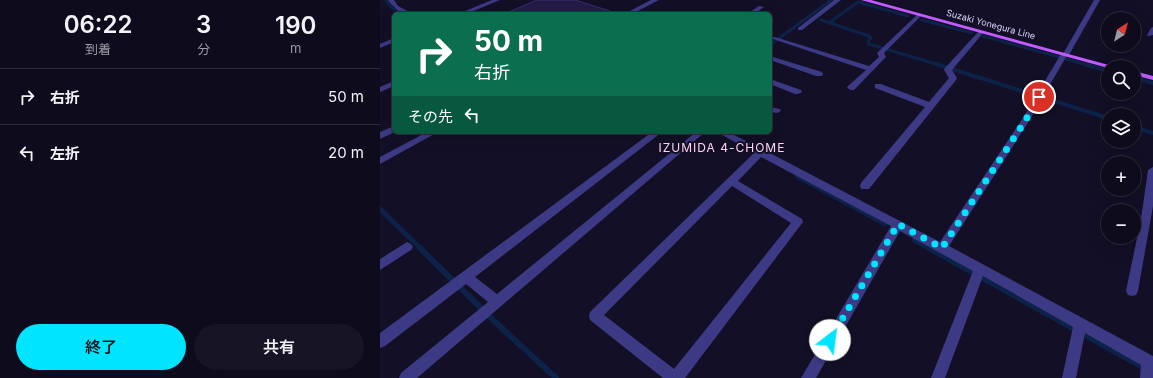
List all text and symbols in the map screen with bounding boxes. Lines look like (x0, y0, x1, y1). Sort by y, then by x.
street label: Suzaki Yonegura Line (945, 7, 1037, 41)
text: 06:22 (64, 10, 132, 39)
text: 3 (196, 10, 211, 39)
text: 190 (275, 11, 316, 40)
north arrow (1101, 12, 1141, 52)
map controls (1101, 12, 1141, 244)
text: 50 m (474, 24, 543, 58)
icon: right (408, 28, 460, 80)
text: m (290, 40, 301, 56)
text: 到着 (85, 41, 111, 57)
text: 分 (197, 41, 210, 57)
button: search (1101, 60, 1141, 100)
text: 右折 (474, 62, 510, 83)
pin (1022, 80, 1056, 114)
icon: right (16, 86, 38, 108)
icon: arrive (1028, 86, 1050, 108)
text: 50 m (328, 87, 364, 106)
text: 右折 (50, 88, 80, 107)
icon: left (461, 104, 483, 126)
text: その先 (408, 107, 453, 126)
button: layers (1101, 108, 1141, 148)
district label: IZUMIDA 4-CHOME (659, 140, 785, 155)
icon: left (16, 142, 38, 164)
text: 20 m (328, 143, 364, 162)
text: 左折 (50, 144, 80, 163)
button: + (1101, 156, 1141, 196)
button: − (1101, 204, 1141, 244)
position arrow (809, 319, 851, 361)
button: 終了 (16, 324, 186, 370)
button: 共有 (194, 324, 364, 370)

